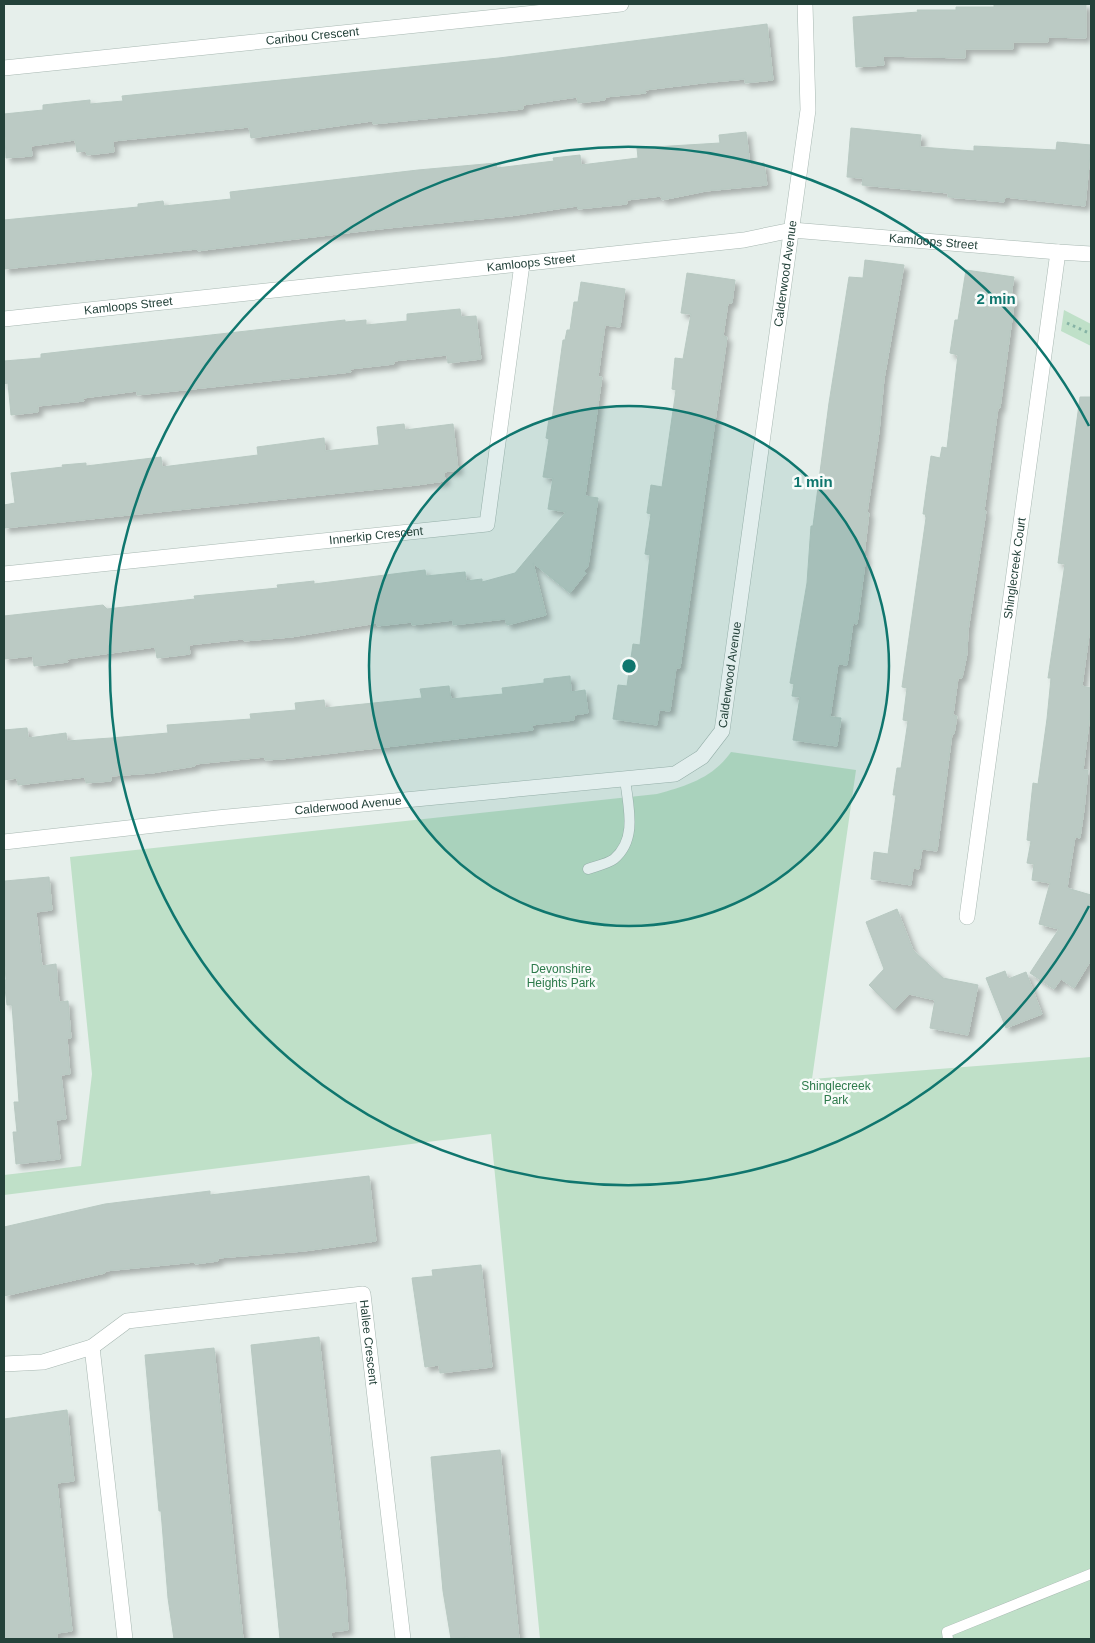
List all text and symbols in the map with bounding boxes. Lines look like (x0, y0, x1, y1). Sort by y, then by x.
street label: Caribou Crescent (265, 24, 360, 48)
street label: Calderwood Avenue (771, 219, 800, 328)
street label: Kamloops Street (888, 231, 979, 252)
street label: Kamloops Street (486, 251, 577, 274)
text: 2 min (976, 290, 1016, 307)
street label: Kamloops Street (83, 294, 174, 317)
text: 1 min (793, 473, 833, 490)
street label: Shinglecreek Court (1001, 516, 1029, 620)
street label: Innerkip Crescent (328, 524, 424, 547)
street label: Calderwood Avenue (715, 620, 744, 729)
centre of rings (620, 657, 638, 675)
street label: Calderwood Avenue (294, 793, 402, 818)
park label: Devonshire Heights Park (527, 962, 596, 990)
park label: Shinglecreek Park (801, 1079, 872, 1107)
street label: Hallee Crescent (357, 1299, 381, 1386)

